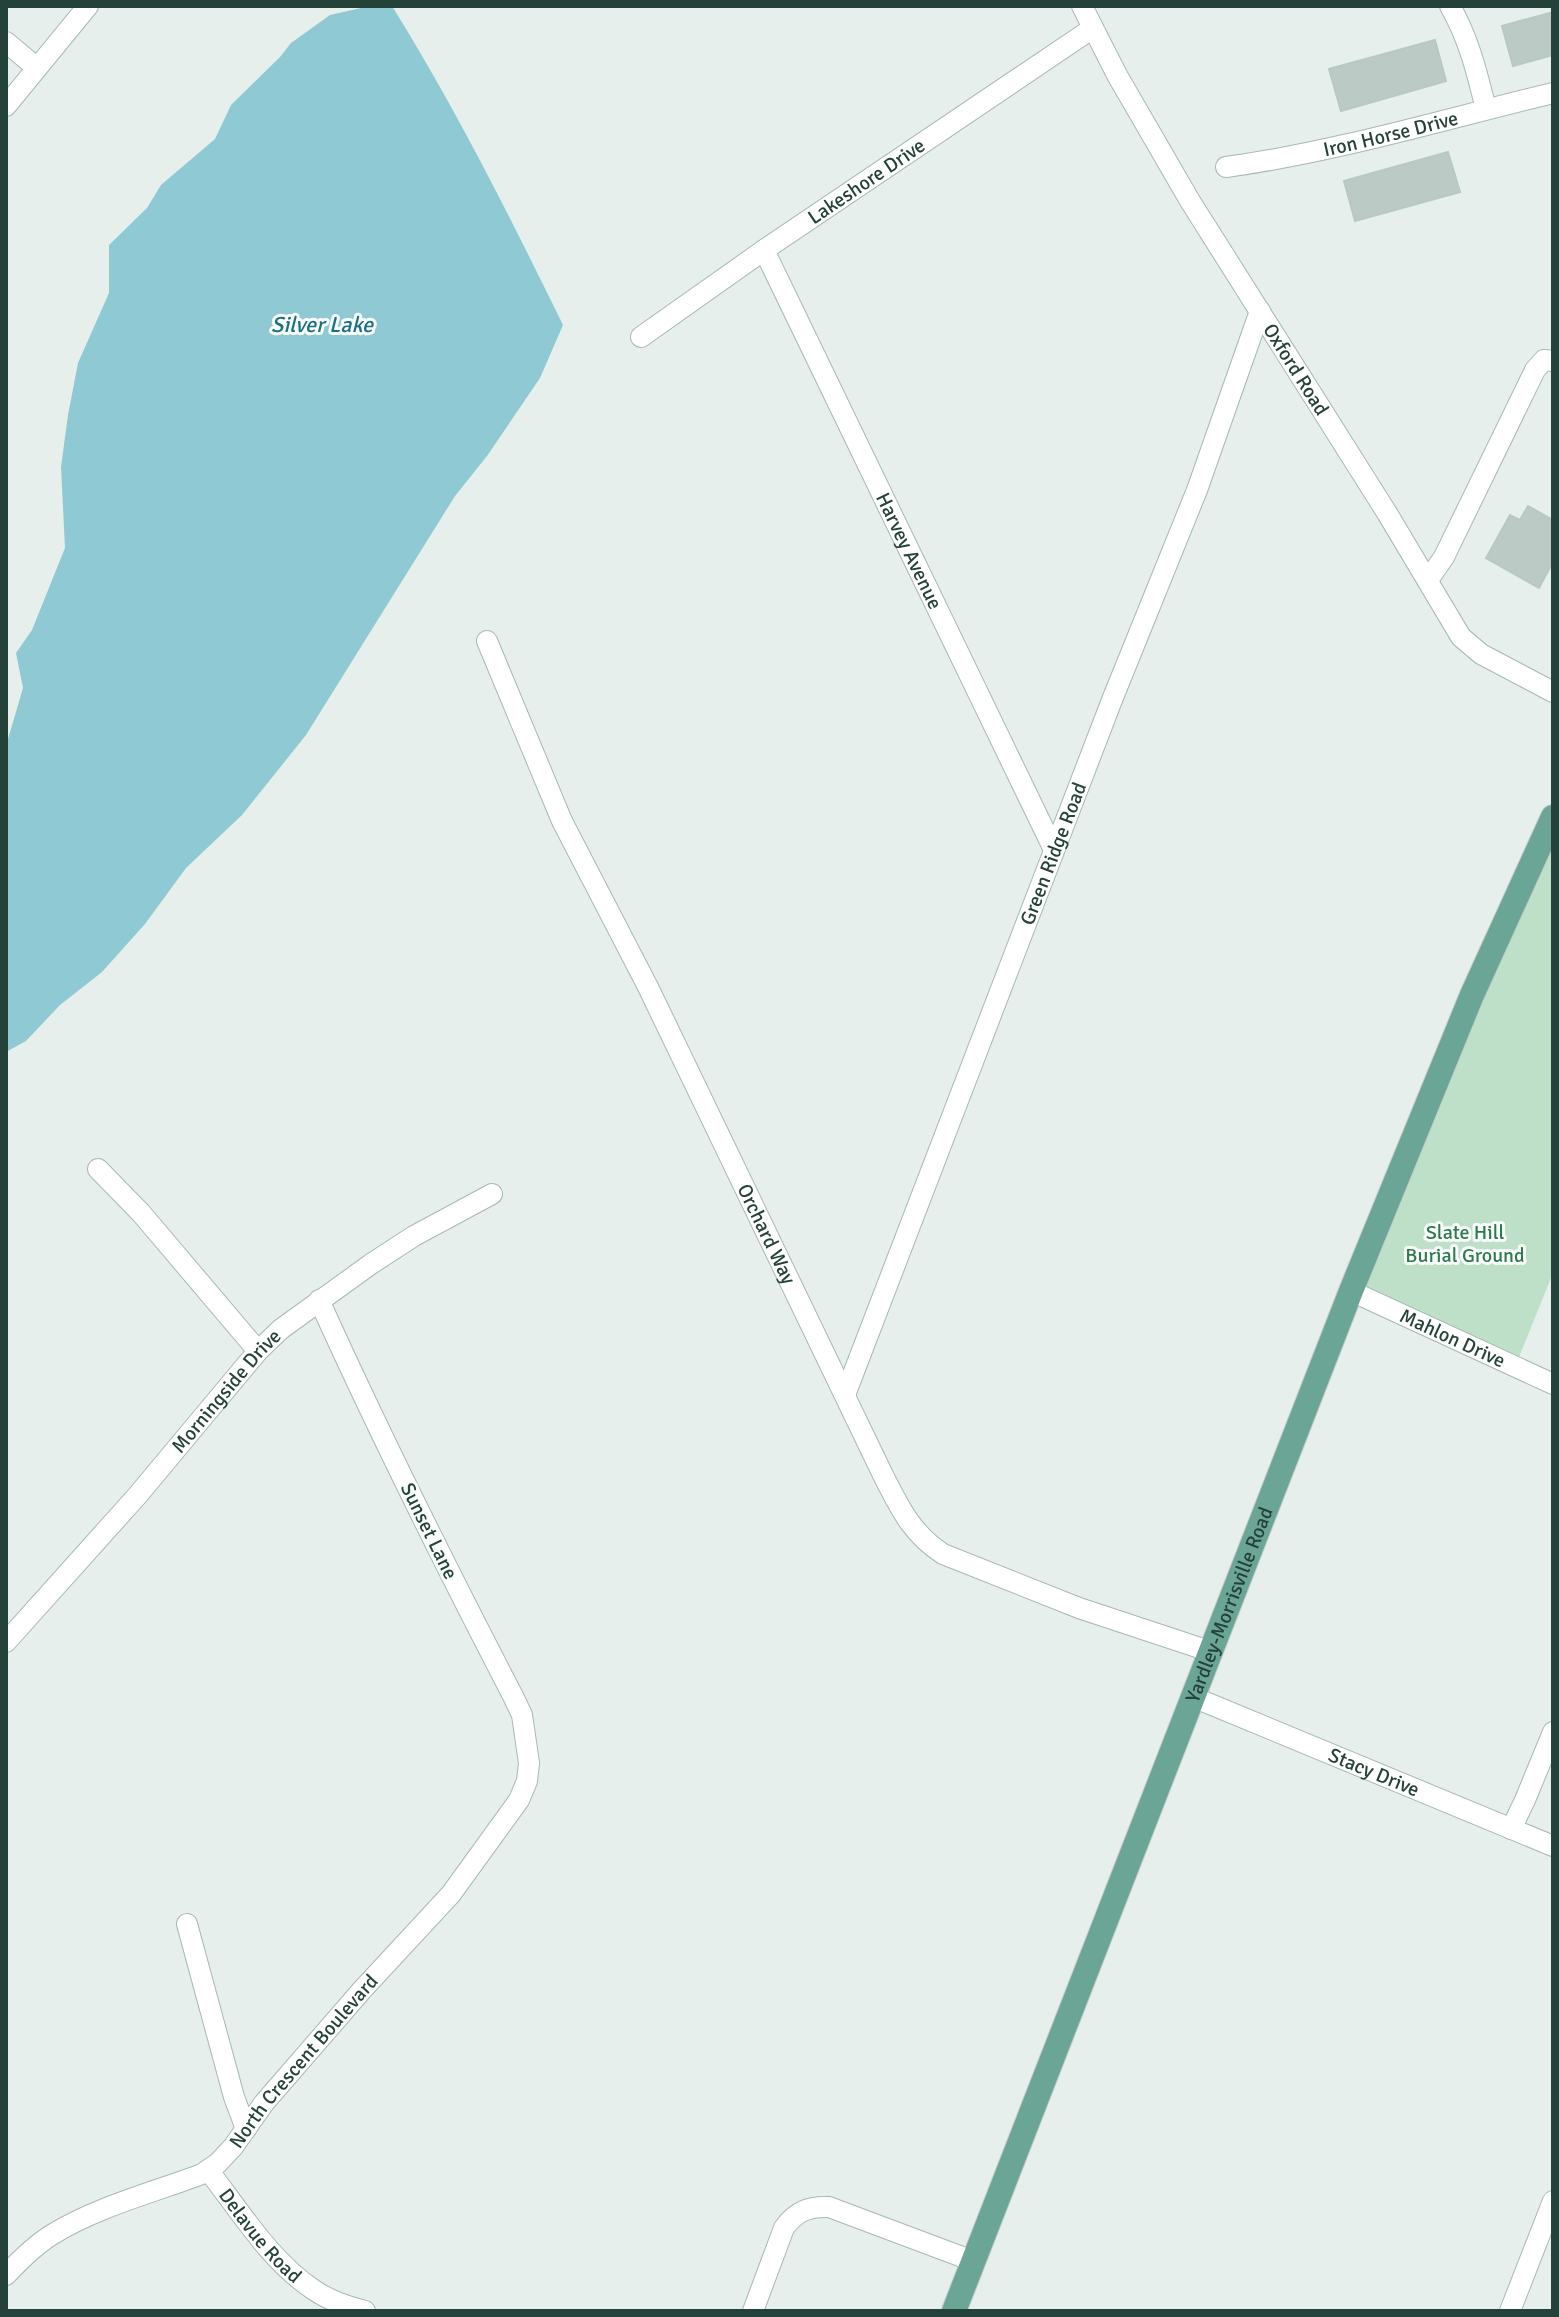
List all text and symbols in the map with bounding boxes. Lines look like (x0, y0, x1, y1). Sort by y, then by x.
street label: Iron Horse Drive (1321, 105, 1461, 162)
street label: Lakeshore Drive (803, 133, 930, 229)
water label: Silver Lake (271, 311, 374, 338)
street label: Oxford Road (1258, 319, 1335, 420)
street label: Harvey Avenue (871, 488, 948, 613)
street label: Green Ridge Road (1014, 779, 1092, 929)
street label: Orchard Way (732, 1180, 802, 1289)
park label: Slate Hill Burial Ground (1405, 1220, 1525, 1268)
street label: Mahlon Drive (1396, 1303, 1509, 1373)
street label: Morningside Drive (166, 1323, 286, 1458)
street label: Sunset Lane (395, 1479, 463, 1583)
street label: Yardley-Morrisville Road (1180, 1503, 1278, 1706)
street label: Stacy Drive (1325, 1742, 1423, 1802)
street label: North Crescent Boulevard (224, 1969, 383, 2153)
street label: Delavue Road (214, 2183, 307, 2288)

